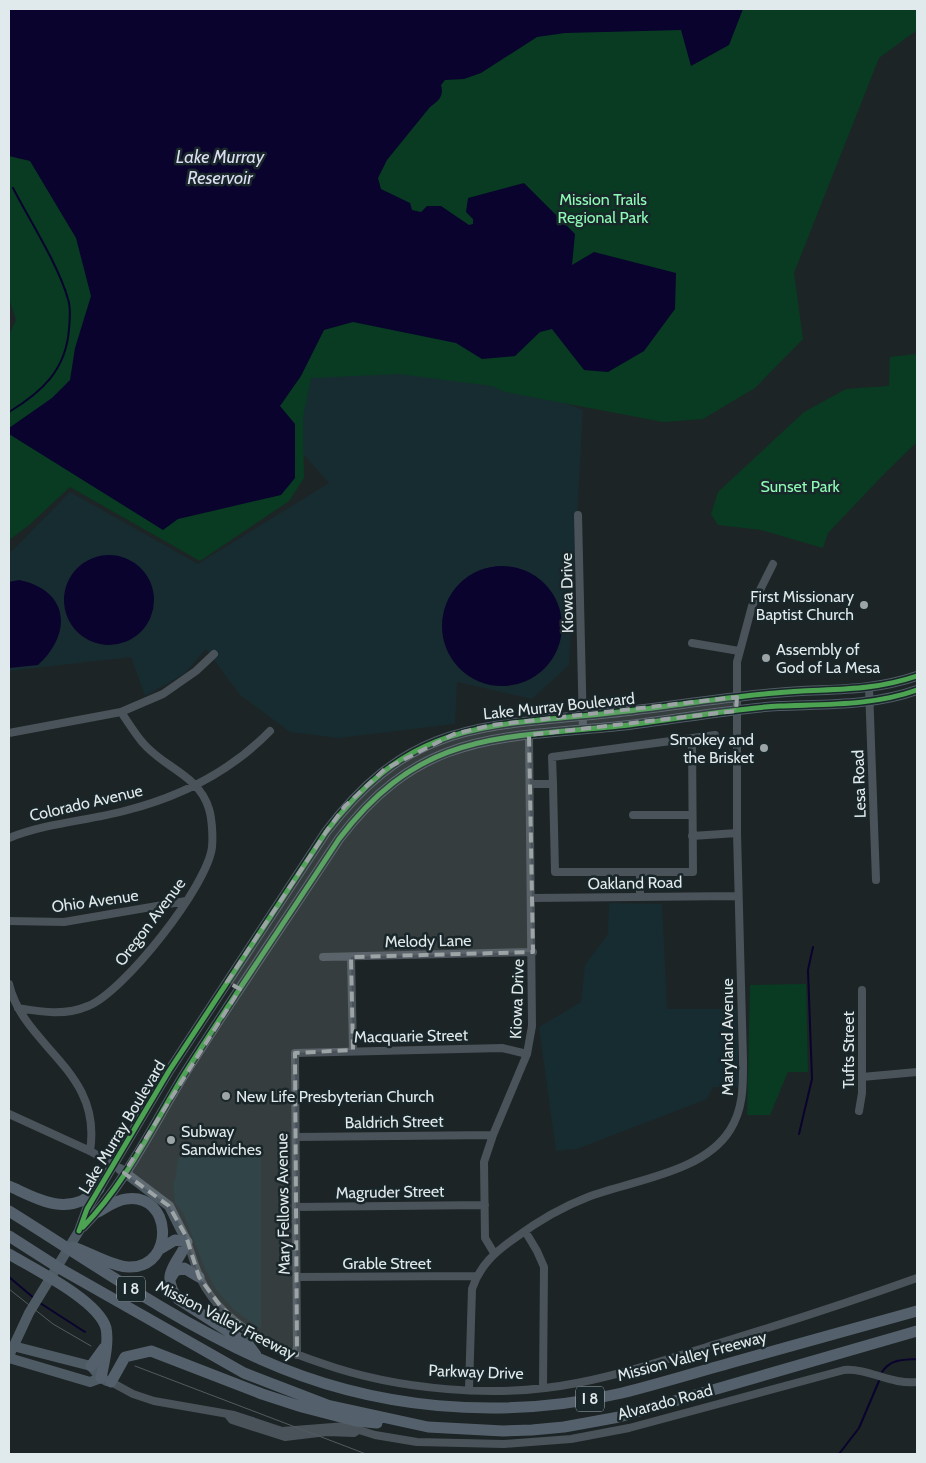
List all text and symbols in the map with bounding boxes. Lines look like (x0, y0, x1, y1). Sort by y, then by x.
water label: Lake Murray Reservoir (176, 146, 265, 189)
park label: Mission Trails Regional Park (558, 190, 649, 227)
park label: Sunset Park (760, 477, 840, 496)
street label: Kiowa Drive (557, 553, 577, 633)
place label: First Missionary Baptist Church (750, 587, 854, 624)
marker: First Missionary Baptist Church (858, 599, 870, 611)
place label: Assembly of God of La Mesa (776, 640, 880, 677)
marker: Assembly of God of La Mesa (760, 652, 772, 664)
street label: Lake Murray Boulevard (482, 689, 636, 723)
place label: Smokey and the Brisket (670, 730, 755, 767)
marker: Smokey and the Brisket (758, 742, 770, 754)
street label: Lesa Road (848, 749, 870, 819)
street label: Colorado Avenue (28, 781, 144, 825)
street label: Oakland Road (588, 873, 682, 893)
street label: Oregon Avenue (111, 874, 189, 970)
street label: Ohio Avenue (50, 886, 140, 916)
street label: Melody Lane (384, 931, 472, 951)
street label: Kiowa Drive (506, 959, 528, 1039)
street label: Maryland Avenue (718, 978, 737, 1096)
street label: Tufts Street (839, 1011, 858, 1089)
street label: Macquarie Street (354, 1025, 469, 1046)
street label: Lake Murray Boulevard (75, 1057, 169, 1197)
place label: New Life Presbyterian Church (236, 1087, 434, 1106)
marker: New Life Presbyterian Church (220, 1090, 232, 1102)
street label: Baldrich Street (344, 1112, 444, 1132)
place label: Subway Sandwiches (181, 1122, 262, 1159)
street label: Mary Fellows Avenue (272, 1133, 294, 1275)
marker: Subway Sandwiches (165, 1134, 177, 1146)
street label: Magruder Street (335, 1182, 445, 1202)
street label: Grable Street (343, 1254, 432, 1273)
road number: I 8 (117, 1276, 145, 1302)
street label: Mission Valley Freeway (153, 1277, 299, 1363)
street label: Mission Valley Freeway (615, 1327, 769, 1385)
street label: Parkway Drive (428, 1361, 524, 1383)
street label: Alvarado Road (615, 1380, 715, 1424)
road number: I 8 (576, 1386, 604, 1412)

